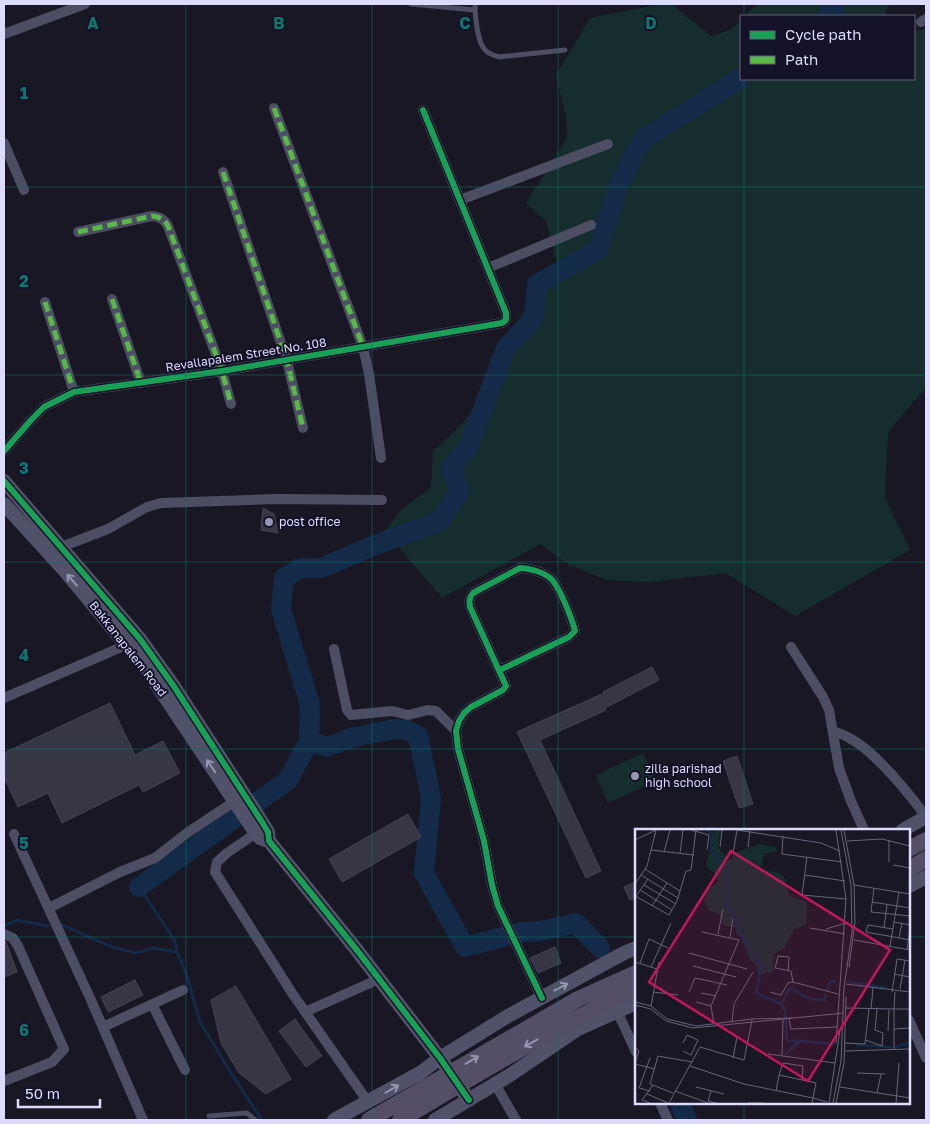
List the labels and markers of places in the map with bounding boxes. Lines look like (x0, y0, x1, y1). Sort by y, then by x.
place label: post office (279, 514, 340, 529)
marker: post office (263, 516, 275, 528)
place label: zilla parishad high school (645, 761, 722, 790)
marker: zilla parishad high school (629, 770, 641, 782)

